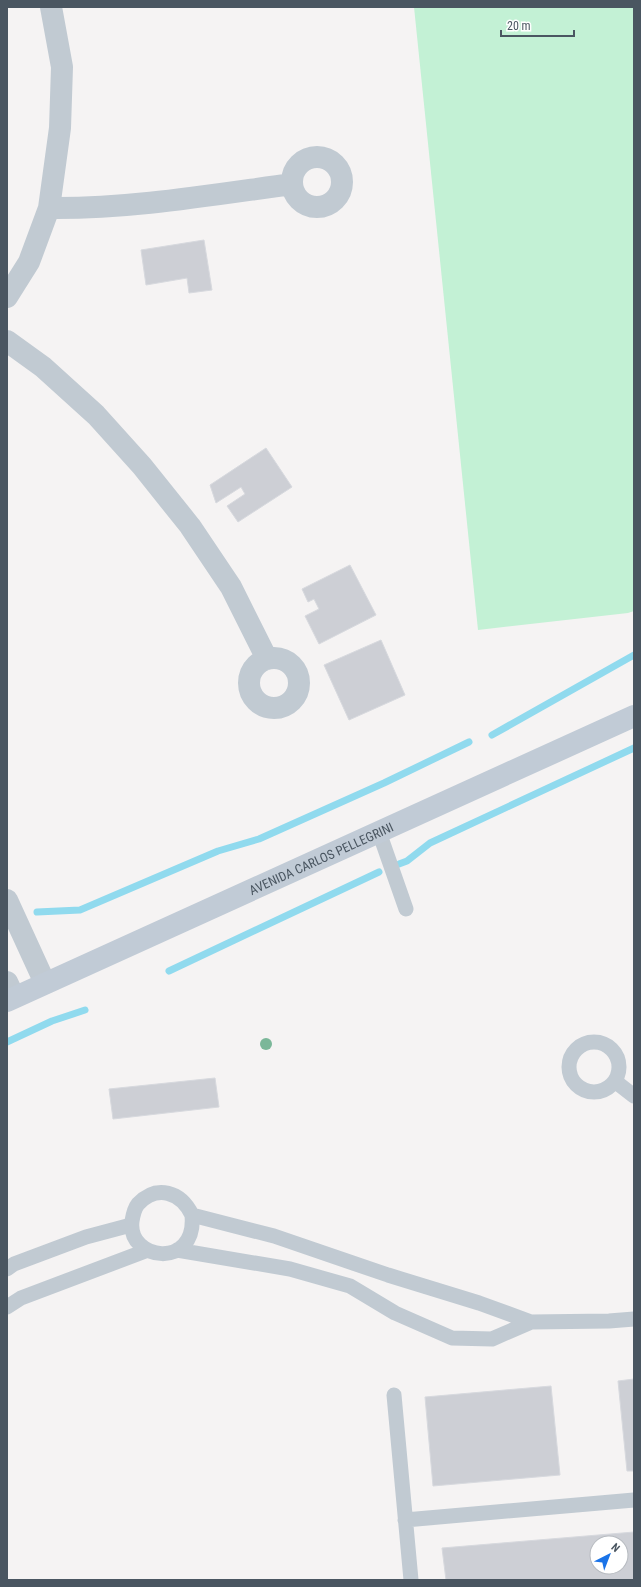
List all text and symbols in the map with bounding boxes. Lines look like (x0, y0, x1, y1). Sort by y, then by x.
scale bar (501, 12, 574, 38)
text: 20 m (507, 19, 531, 33)
street label: AVENIDA CARLOS PELLEGRINI (247, 819, 396, 898)
north arrow (589, 1535, 629, 1575)
text: N (608, 1541, 622, 1555)

